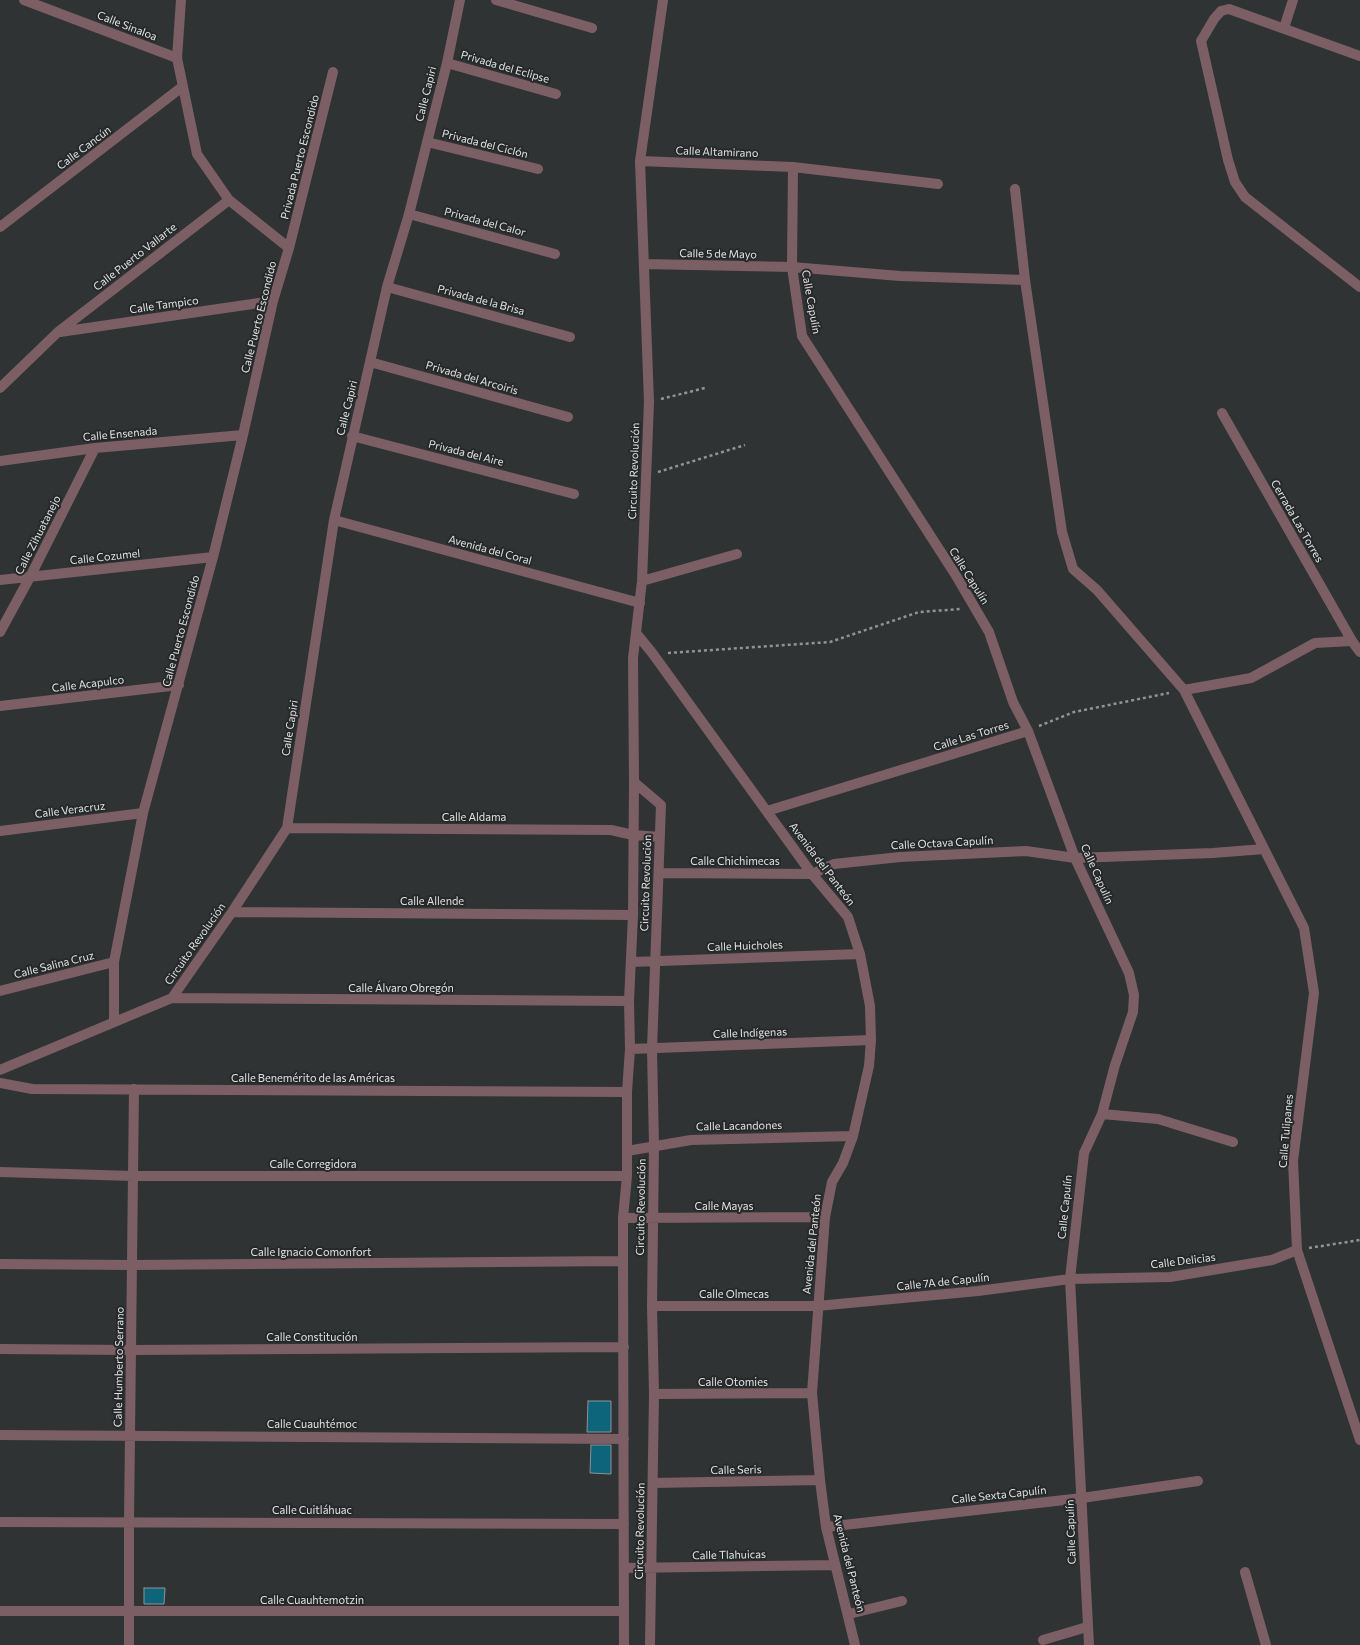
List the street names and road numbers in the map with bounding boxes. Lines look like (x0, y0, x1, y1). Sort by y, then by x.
street label: Calle Sinaloa (95, 9, 159, 43)
street label: Privada del Eclipse (459, 48, 551, 86)
street label: Calle Capiri (413, 65, 439, 123)
street label: Privada Puerto Escondido (278, 93, 322, 221)
street label: Calle Cancún (54, 123, 114, 173)
street label: Privada del Ciclón (441, 127, 529, 161)
street label: Calle Altamirano (675, 144, 759, 160)
street label: Privada del Calor (443, 205, 527, 239)
street label: Calle Puerto Vallarte (91, 220, 179, 294)
street label: Calle 5 de Mayo (679, 247, 757, 261)
street label: Calle Puerto Escondido (239, 260, 279, 374)
street label: Calle Capulín (799, 269, 823, 335)
street label: Privada de la Brisa (436, 282, 526, 318)
street label: Calle Tampico (129, 294, 199, 316)
street label: Privada del Arcoiris (424, 358, 520, 398)
street label: Calle Capiri (334, 379, 360, 437)
street label: Circuito Revolución (626, 422, 642, 520)
street label: Calle Ensenada (82, 424, 158, 444)
street label: Privada del Aire (427, 437, 505, 469)
street label: Cerrada Las Torres (1268, 477, 1326, 565)
street label: Calle Zihuatanejo (12, 493, 64, 577)
street label: Avenida del Coral (447, 533, 533, 567)
street label: Calle Capulín (946, 545, 992, 607)
street label: Calle Cozumel (69, 547, 141, 567)
street label: Calle Puerto Escondido (160, 574, 202, 688)
street label: Calle Acapulco (51, 673, 125, 695)
street label: Calle Capiri (279, 699, 301, 757)
street label: Calle Las Torres (932, 718, 1010, 754)
street label: Calle Veracruz (34, 799, 106, 821)
street label: Calle Aldama (442, 810, 506, 824)
street label: Avenida del Panteón (786, 820, 858, 908)
street label: Circuito Revolución (638, 834, 654, 932)
street label: Calle Octava Capulín (890, 834, 994, 852)
street label: Calle Capulín (1078, 842, 1116, 906)
street label: Calle Chichimecas (690, 854, 780, 868)
street label: Calle Allende (400, 894, 464, 908)
street label: Circuito Revolución (162, 901, 228, 987)
street label: Calle Huicholes (707, 938, 783, 954)
street label: Calle Salina Cruz (12, 949, 96, 981)
street label: Calle Álvaro Obregón (348, 981, 454, 995)
street label: Calle Indígenas (713, 1025, 787, 1041)
street label: Calle Benemérito de las Américas (231, 1071, 395, 1085)
street label: Calle Tulipanes (1276, 1094, 1296, 1168)
street label: Calle Lacandones (696, 1119, 782, 1133)
street label: Calle Corregidora (269, 1157, 357, 1171)
street label: Circuito Revolución (634, 1158, 648, 1256)
street label: Calle Capulín (1055, 1174, 1075, 1240)
street label: Avenida del Panteón (800, 1193, 824, 1295)
street label: Calle Mayas (694, 1199, 754, 1213)
street label: Calle Ignacio Comonfort (251, 1245, 371, 1259)
street label: Calle Delicias (1150, 1250, 1216, 1272)
street label: Calle 7A de Capulín (896, 1271, 990, 1293)
street label: Calle Olmecas (699, 1287, 769, 1301)
street label: Calle Humberto Serrano (111, 1307, 127, 1427)
street label: Calle Constitución (266, 1330, 358, 1344)
street label: Calle Otomies (698, 1375, 768, 1389)
street label: Calle Cuauhtémoc (267, 1417, 357, 1431)
street label: Calle Seris (710, 1463, 762, 1477)
street label: Circuito Revolución (633, 1482, 647, 1580)
street label: Calle Sexta Capulín (951, 1483, 1047, 1507)
street label: Calle Capulín (1063, 1499, 1079, 1565)
street label: Calle Cuitláhuac (272, 1503, 352, 1517)
street label: Avenida del Panteón (830, 1512, 868, 1614)
street label: Calle Tlahuicas (692, 1548, 766, 1562)
street label: Calle Cuauhtemotzin (260, 1593, 364, 1607)

